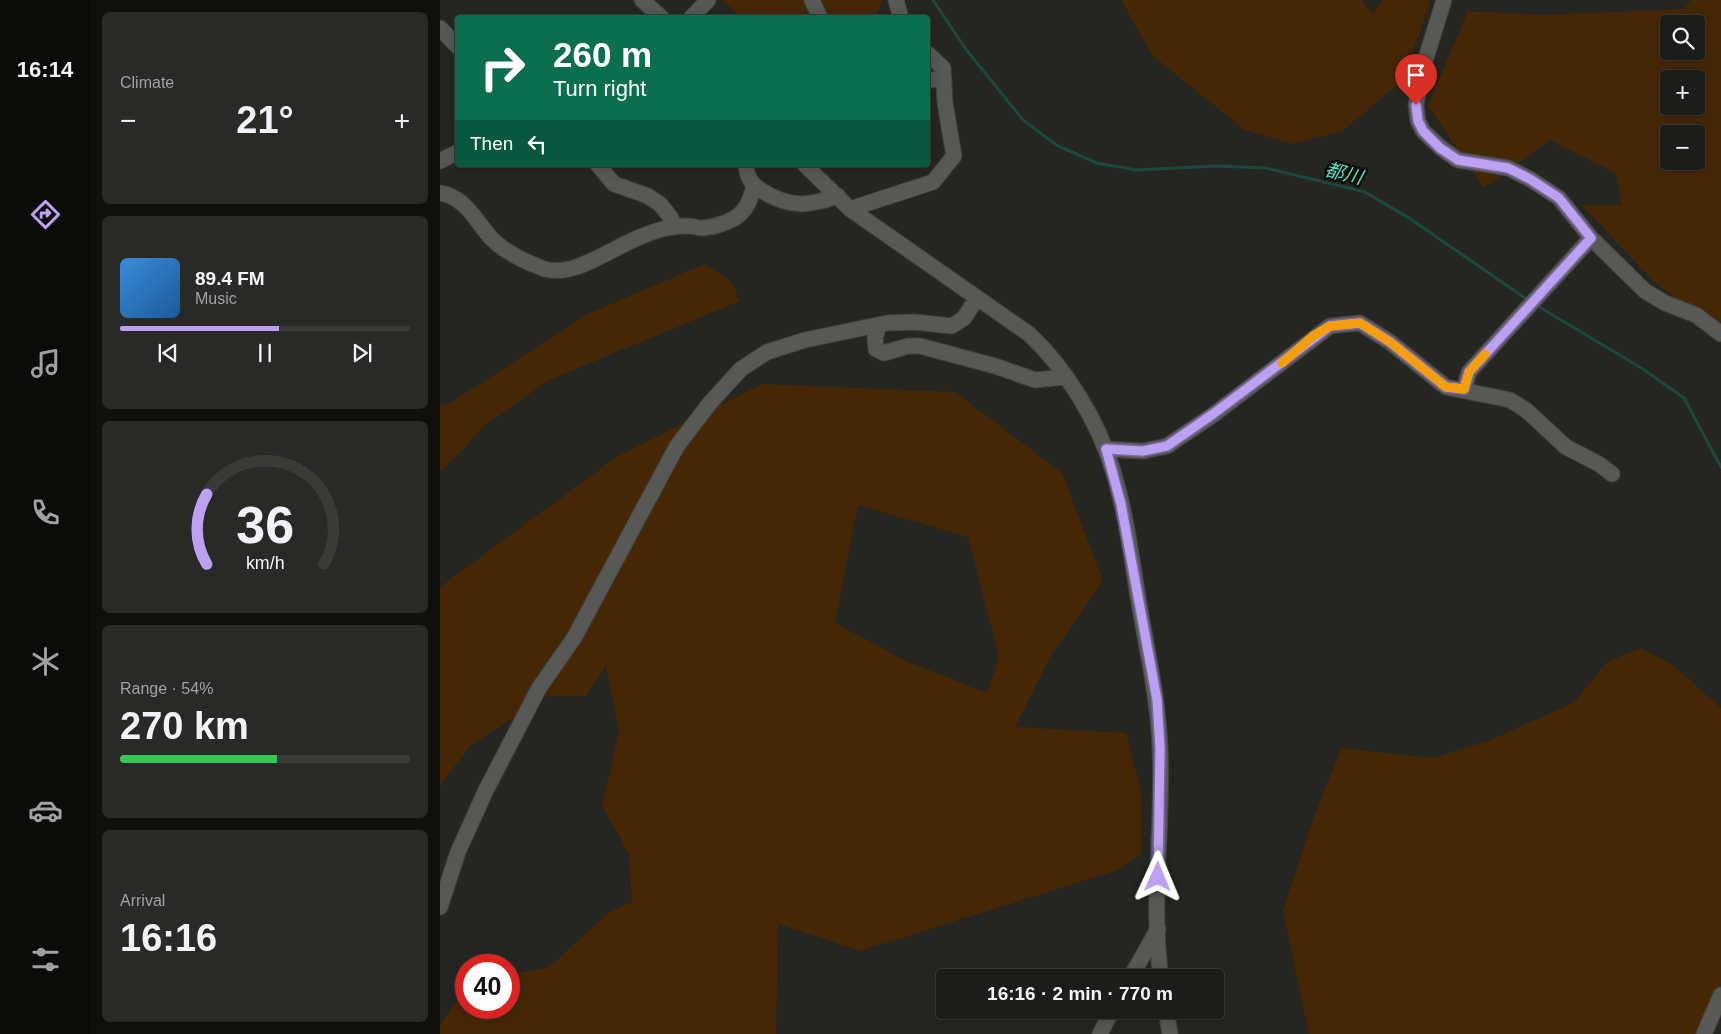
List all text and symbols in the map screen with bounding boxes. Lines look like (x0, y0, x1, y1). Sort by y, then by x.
map controls (1660, 15, 1705, 170)
button: search (1660, 15, 1705, 60)
icon: right (470, 35, 535, 100)
text: 260 m (553, 35, 652, 74)
pin (1395, 54, 1437, 105)
text: 16:14 (17, 57, 73, 82)
icon: arrive (1402, 61, 1430, 89)
button: + (1660, 70, 1705, 115)
text: Climate (120, 74, 174, 91)
text: Turn right (553, 76, 646, 101)
text: 21° (236, 99, 294, 141)
text: − (120, 105, 136, 136)
text: + (394, 105, 410, 136)
button: − (1660, 125, 1705, 170)
icon: left (523, 130, 551, 158)
text: Then (470, 133, 513, 154)
water label: 都川 (1323, 159, 1367, 189)
icon: directions (28, 197, 63, 232)
text: 89.4 FM (195, 268, 265, 289)
text: Music (195, 290, 237, 307)
icon: previous (154, 339, 182, 367)
icon: pause (251, 339, 279, 367)
icon: next (348, 339, 376, 367)
icon: music (28, 346, 63, 381)
icon: phone (28, 495, 63, 530)
text: 36 (236, 496, 294, 554)
text: km/h (246, 553, 284, 573)
icon: climate (28, 644, 63, 679)
text: Range · 54% (120, 680, 213, 697)
text: 270 km (120, 705, 249, 747)
icon: car (28, 793, 63, 828)
position arrow (1131, 850, 1183, 902)
text: Arrival (120, 892, 165, 909)
text: 16:16 (120, 917, 217, 959)
icon: filters (28, 942, 63, 977)
speed limit sign: 40 (455, 954, 520, 1019)
text: 16:16 · 2 min · 770 m (987, 983, 1173, 1004)

